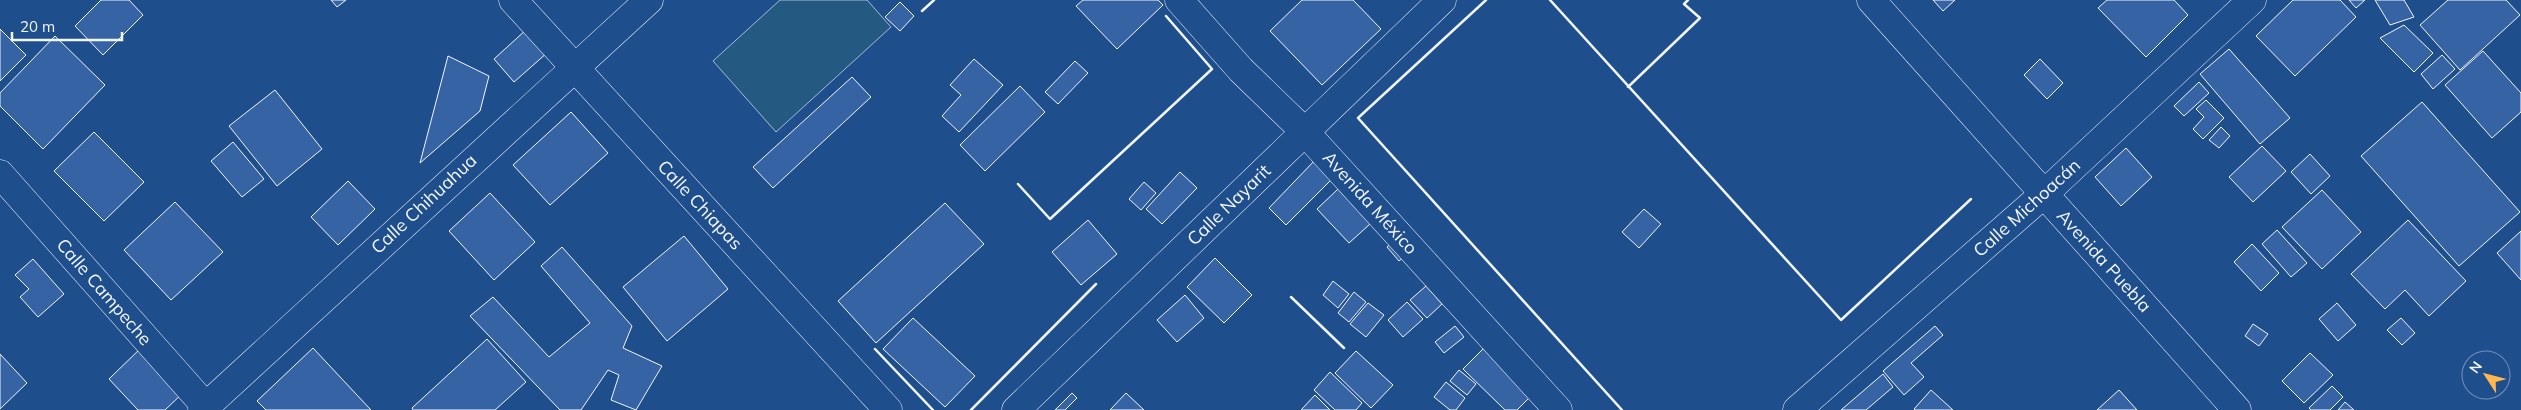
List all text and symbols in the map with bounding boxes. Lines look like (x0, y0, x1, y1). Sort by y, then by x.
scale bar (12, 10, 122, 42)
text: 20 m (20, 17, 55, 36)
street label: Avenida México (1318, 146, 1423, 259)
street label: Calle Chihuahua (366, 149, 481, 259)
street label: Calle Michoacán (1968, 153, 2085, 262)
street label: Calle Chiapas (653, 155, 748, 254)
street label: Calle Nayarit (1182, 159, 1275, 250)
street label: Avenida Puebla (2052, 204, 2157, 317)
street label: Calle Campeche (52, 233, 157, 350)
north arrow (2461, 350, 2511, 400)
text: N (2465, 358, 2486, 377)

